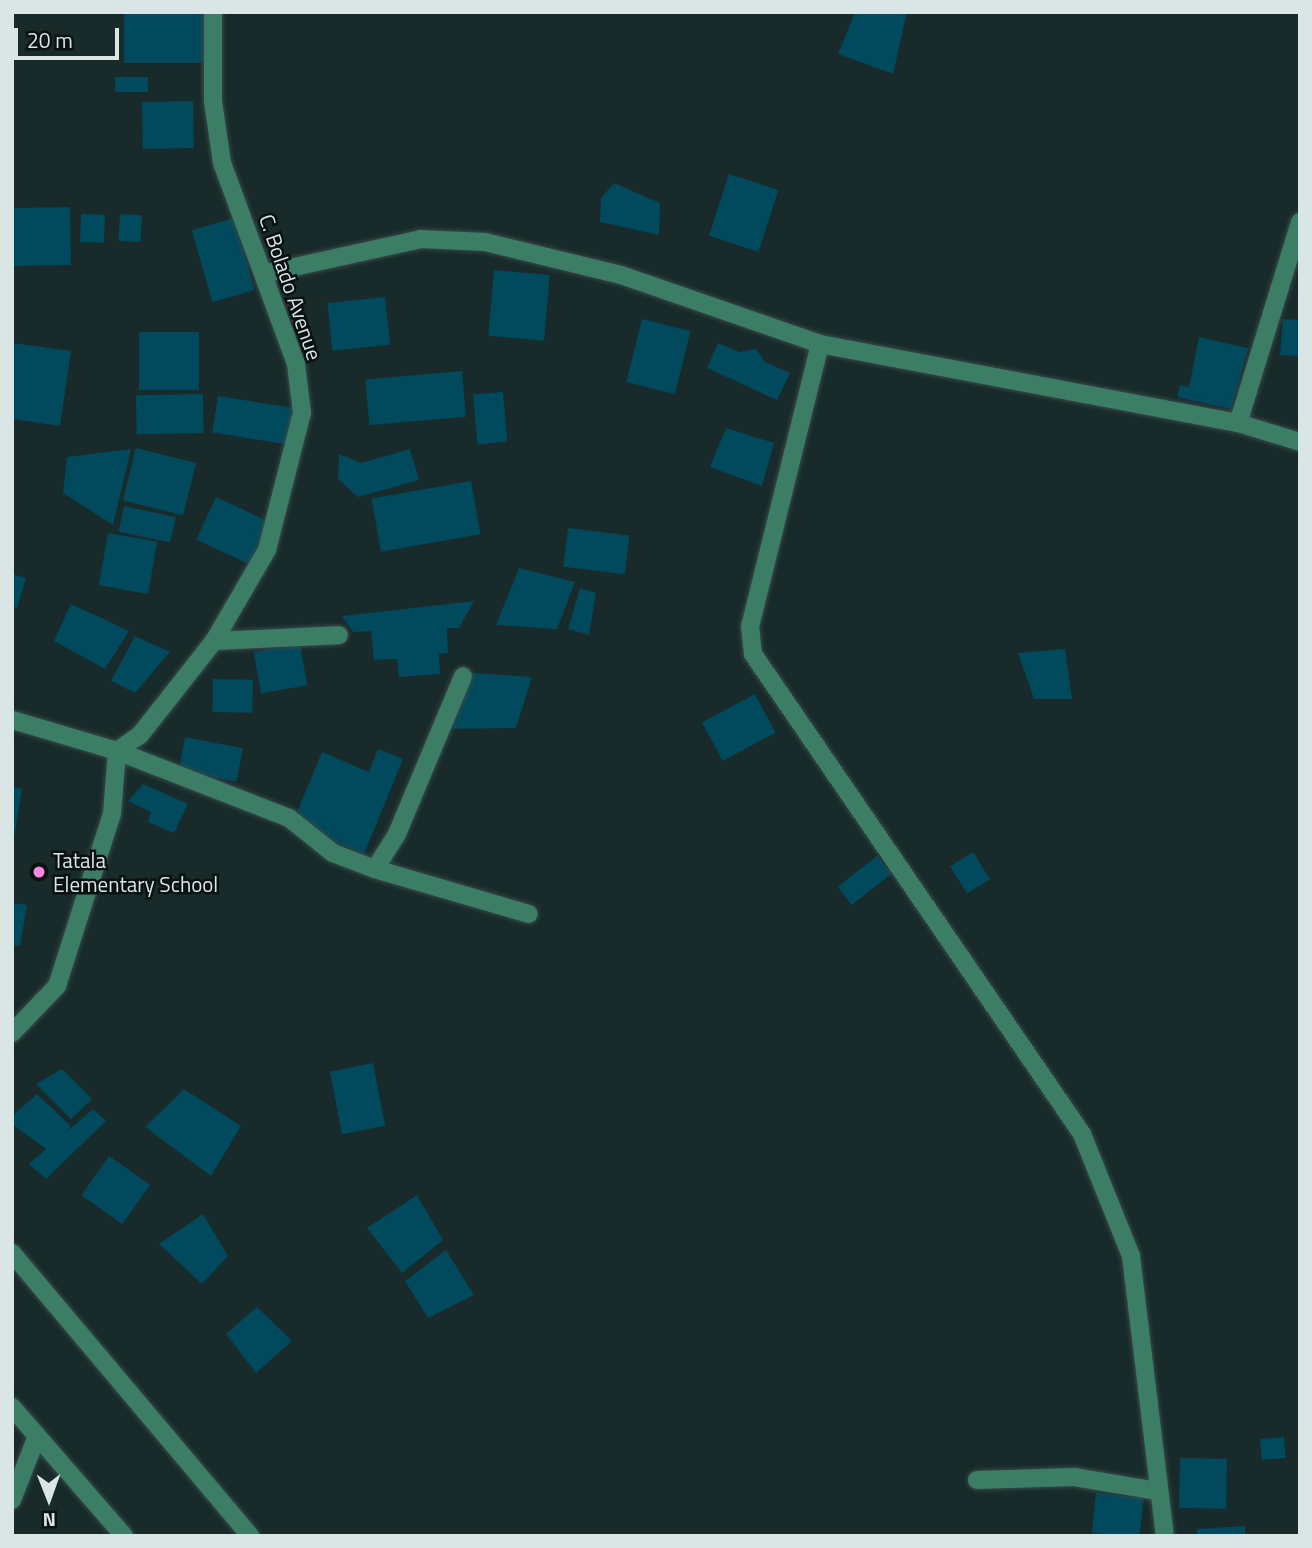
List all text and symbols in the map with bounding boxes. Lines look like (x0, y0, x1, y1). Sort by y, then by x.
scale bar (18, 14, 122, 58)
text: 20 m (27, 24, 73, 56)
street label: C. Bolado Avenue (254, 211, 328, 363)
place label: Tatala Elementary School (53, 847, 218, 897)
marker: Tatala Elementary School (31, 864, 47, 880)
north arrow (14, 1464, 84, 1534)
text: N (43, 1506, 56, 1535)

